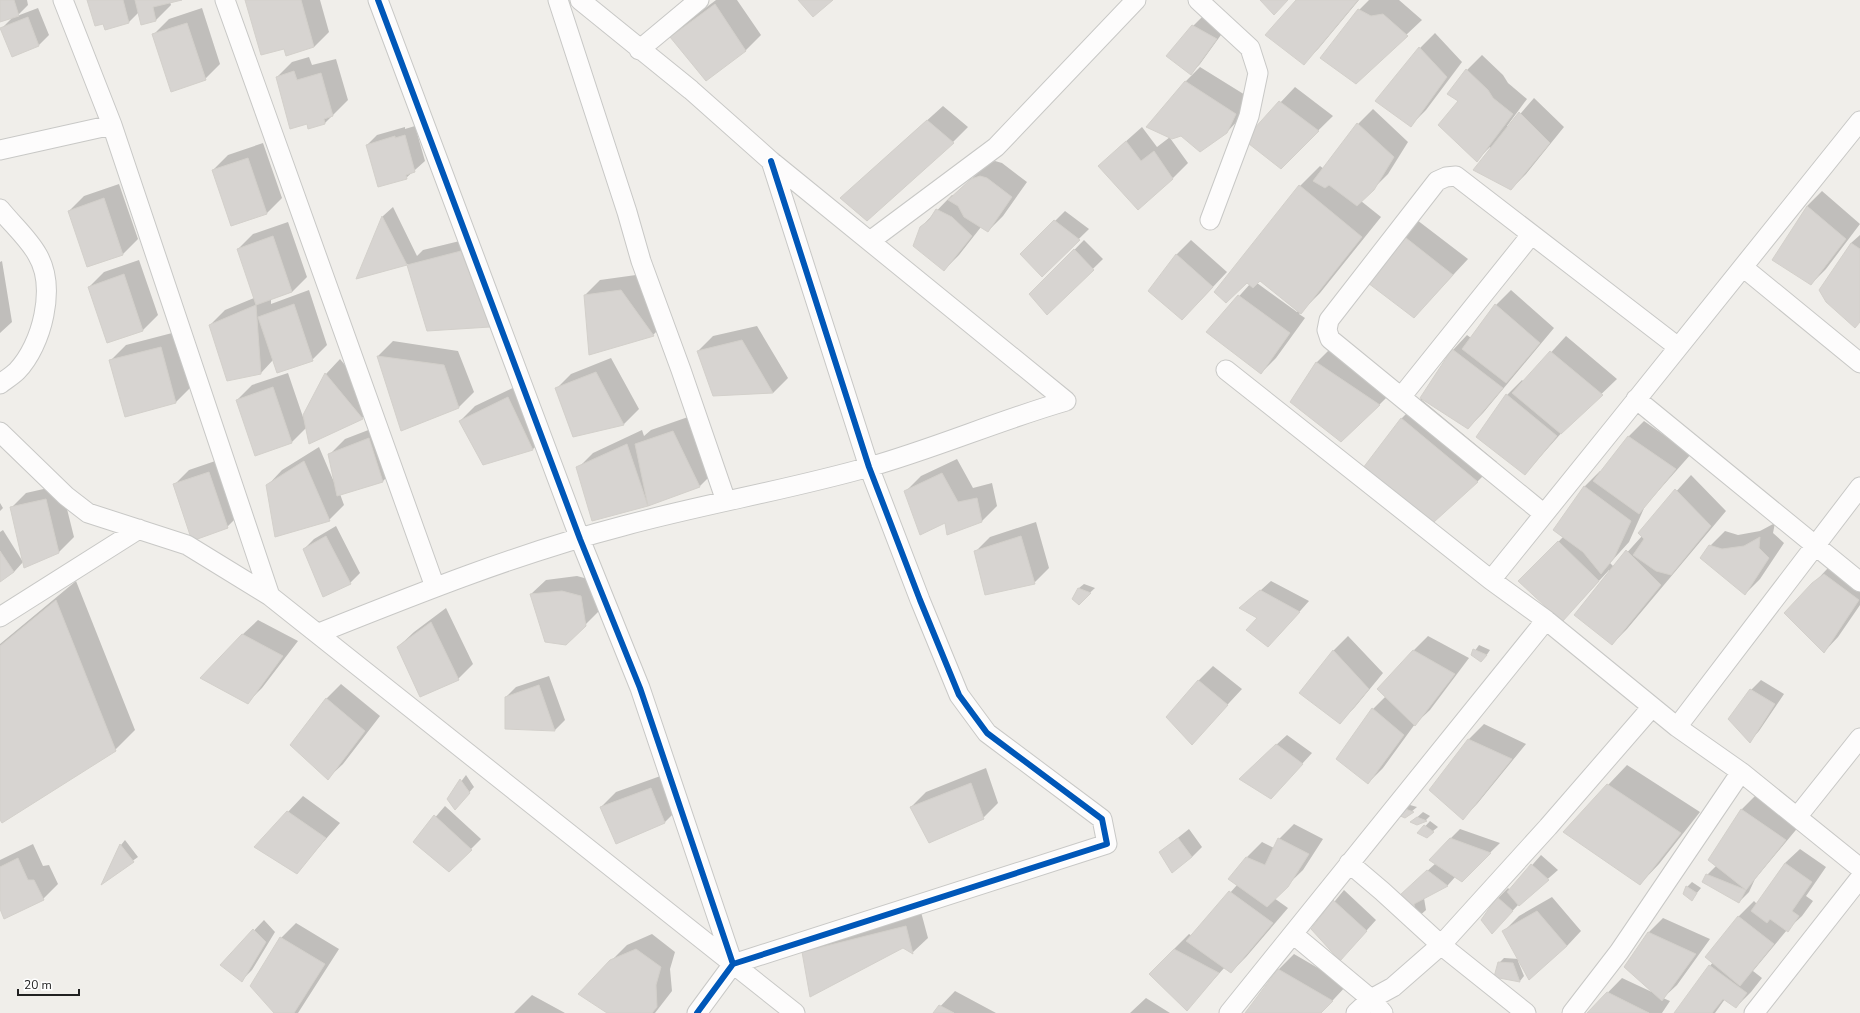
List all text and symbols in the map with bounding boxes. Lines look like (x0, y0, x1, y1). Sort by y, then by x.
scale bar (18, 971, 79, 997)
text: 20 m (24, 977, 52, 993)

